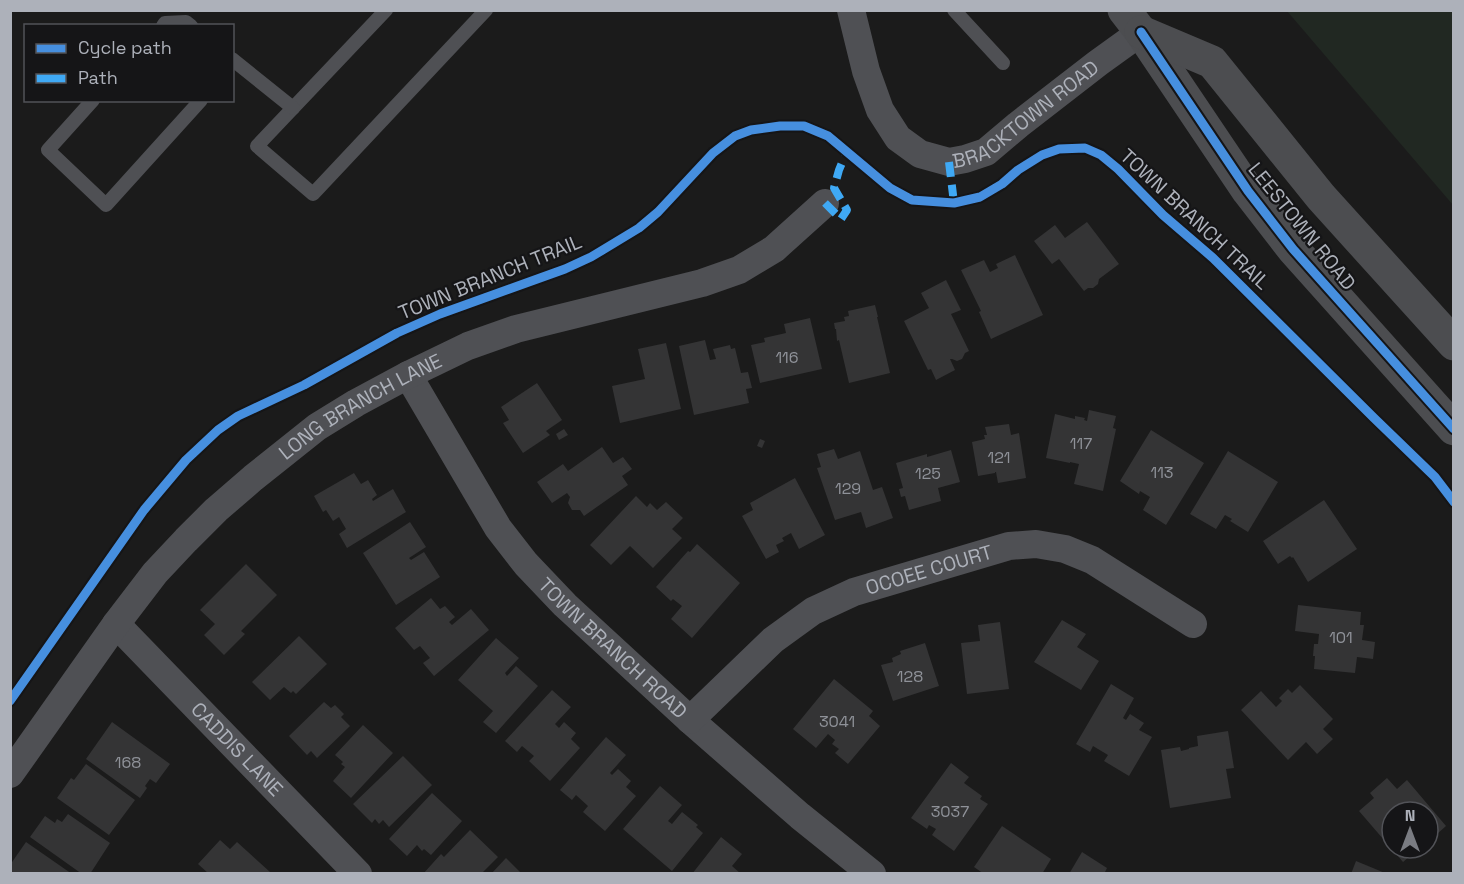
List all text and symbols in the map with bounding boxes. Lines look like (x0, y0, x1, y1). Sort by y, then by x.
legend (24, 24, 234, 102)
text: Cycle path (78, 36, 172, 59)
street label: BRACKTOWN ROAD (950, 54, 1104, 174)
text: Path (78, 66, 118, 89)
street label: TOWN BRANCH TRAIL (1115, 143, 1275, 295)
street label: LEESTOWN ROAD (1242, 157, 1362, 295)
street label: TOWN BRANCH TRAIL (395, 228, 586, 326)
house number: 116 (775, 347, 799, 368)
street label: LONG BRANCH LANE (273, 348, 446, 466)
house number: 117 (1070, 433, 1092, 454)
house number: 121 (987, 447, 1011, 468)
house number: 113 (1150, 462, 1174, 483)
house number: 125 (915, 463, 941, 484)
house number: 129 (835, 478, 861, 499)
street label: OCOEE COURT (862, 539, 996, 601)
street label: TOWN BRANCH ROAD (533, 572, 693, 724)
house number: 101 (1329, 627, 1353, 648)
house number: 128 (897, 666, 923, 687)
street label: CADDIS LANE (185, 696, 289, 802)
house number: 3041 (819, 711, 855, 732)
house number: 168 (115, 752, 141, 773)
north arrow (1380, 800, 1440, 860)
house number: 3037 (931, 801, 969, 822)
text: N (1405, 805, 1415, 826)

